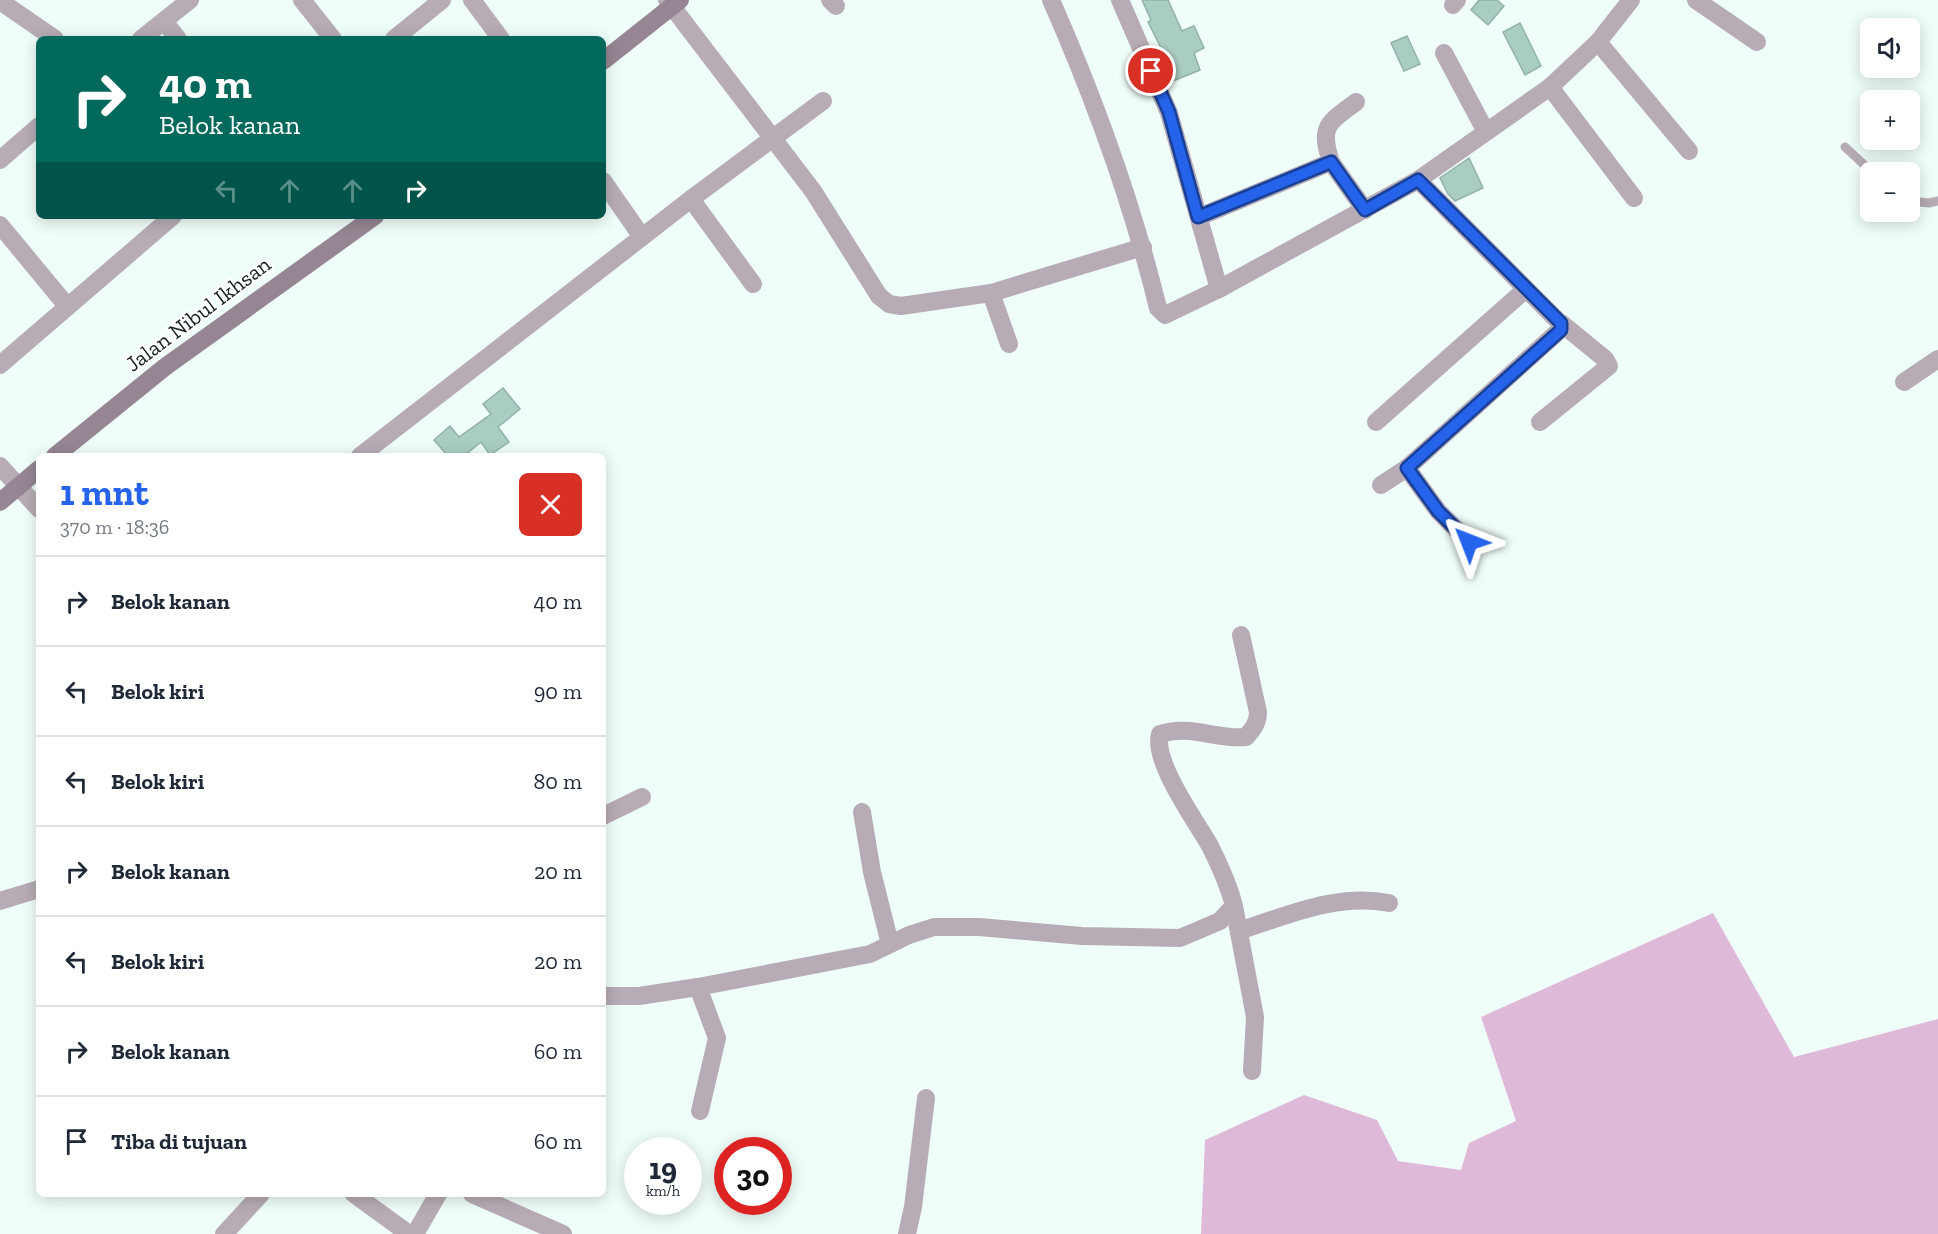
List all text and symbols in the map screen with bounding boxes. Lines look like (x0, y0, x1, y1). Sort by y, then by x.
map controls (1860, 18, 1920, 222)
button: sound (1860, 18, 1920, 78)
pin (1125, 45, 1176, 96)
icon: arrive (1134, 54, 1167, 87)
text: 40 m (159, 58, 252, 109)
icon: right (60, 60, 138, 138)
button: + (1860, 90, 1920, 150)
text: Belok kanan (159, 109, 300, 141)
button: − (1860, 162, 1920, 222)
icon: left (210, 174, 243, 207)
icon: ahead (273, 174, 306, 207)
icon: ahead (336, 174, 369, 207)
icon: right (399, 174, 432, 207)
street label: Jalan Nibul Ikhsan (120, 250, 276, 377)
text: 1 mnt (60, 471, 149, 514)
button: close (519, 473, 582, 536)
position arrow (1437, 510, 1501, 574)
text: 370 m · 18:36 (60, 515, 169, 539)
icon: right (60, 585, 93, 618)
text: Belok kanan (111, 588, 230, 615)
text: 40 m (533, 588, 582, 615)
icon: left (60, 675, 93, 708)
text: Belok kiri (111, 678, 204, 705)
text: 90 m (534, 678, 582, 705)
icon: left (60, 765, 93, 798)
text: Belok kiri (111, 768, 204, 795)
text: 80 m (534, 768, 582, 795)
icon: right (60, 855, 93, 888)
text: Belok kanan (111, 858, 230, 885)
text: 20 m (534, 858, 582, 885)
icon: left (60, 945, 93, 978)
text: Belok kiri (111, 948, 204, 975)
text: 20 m (534, 948, 582, 975)
icon: right (60, 1035, 93, 1068)
text: Belok kanan (111, 1038, 230, 1065)
text: 60 m (534, 1038, 582, 1065)
icon: arrive (60, 1125, 93, 1158)
text: Tiba di tujuan (111, 1128, 247, 1155)
text: 60 m (534, 1128, 582, 1155)
speed limit sign: 30 (714, 1137, 792, 1215)
text: 19 (649, 1151, 677, 1187)
text: km/h (646, 1182, 680, 1200)

